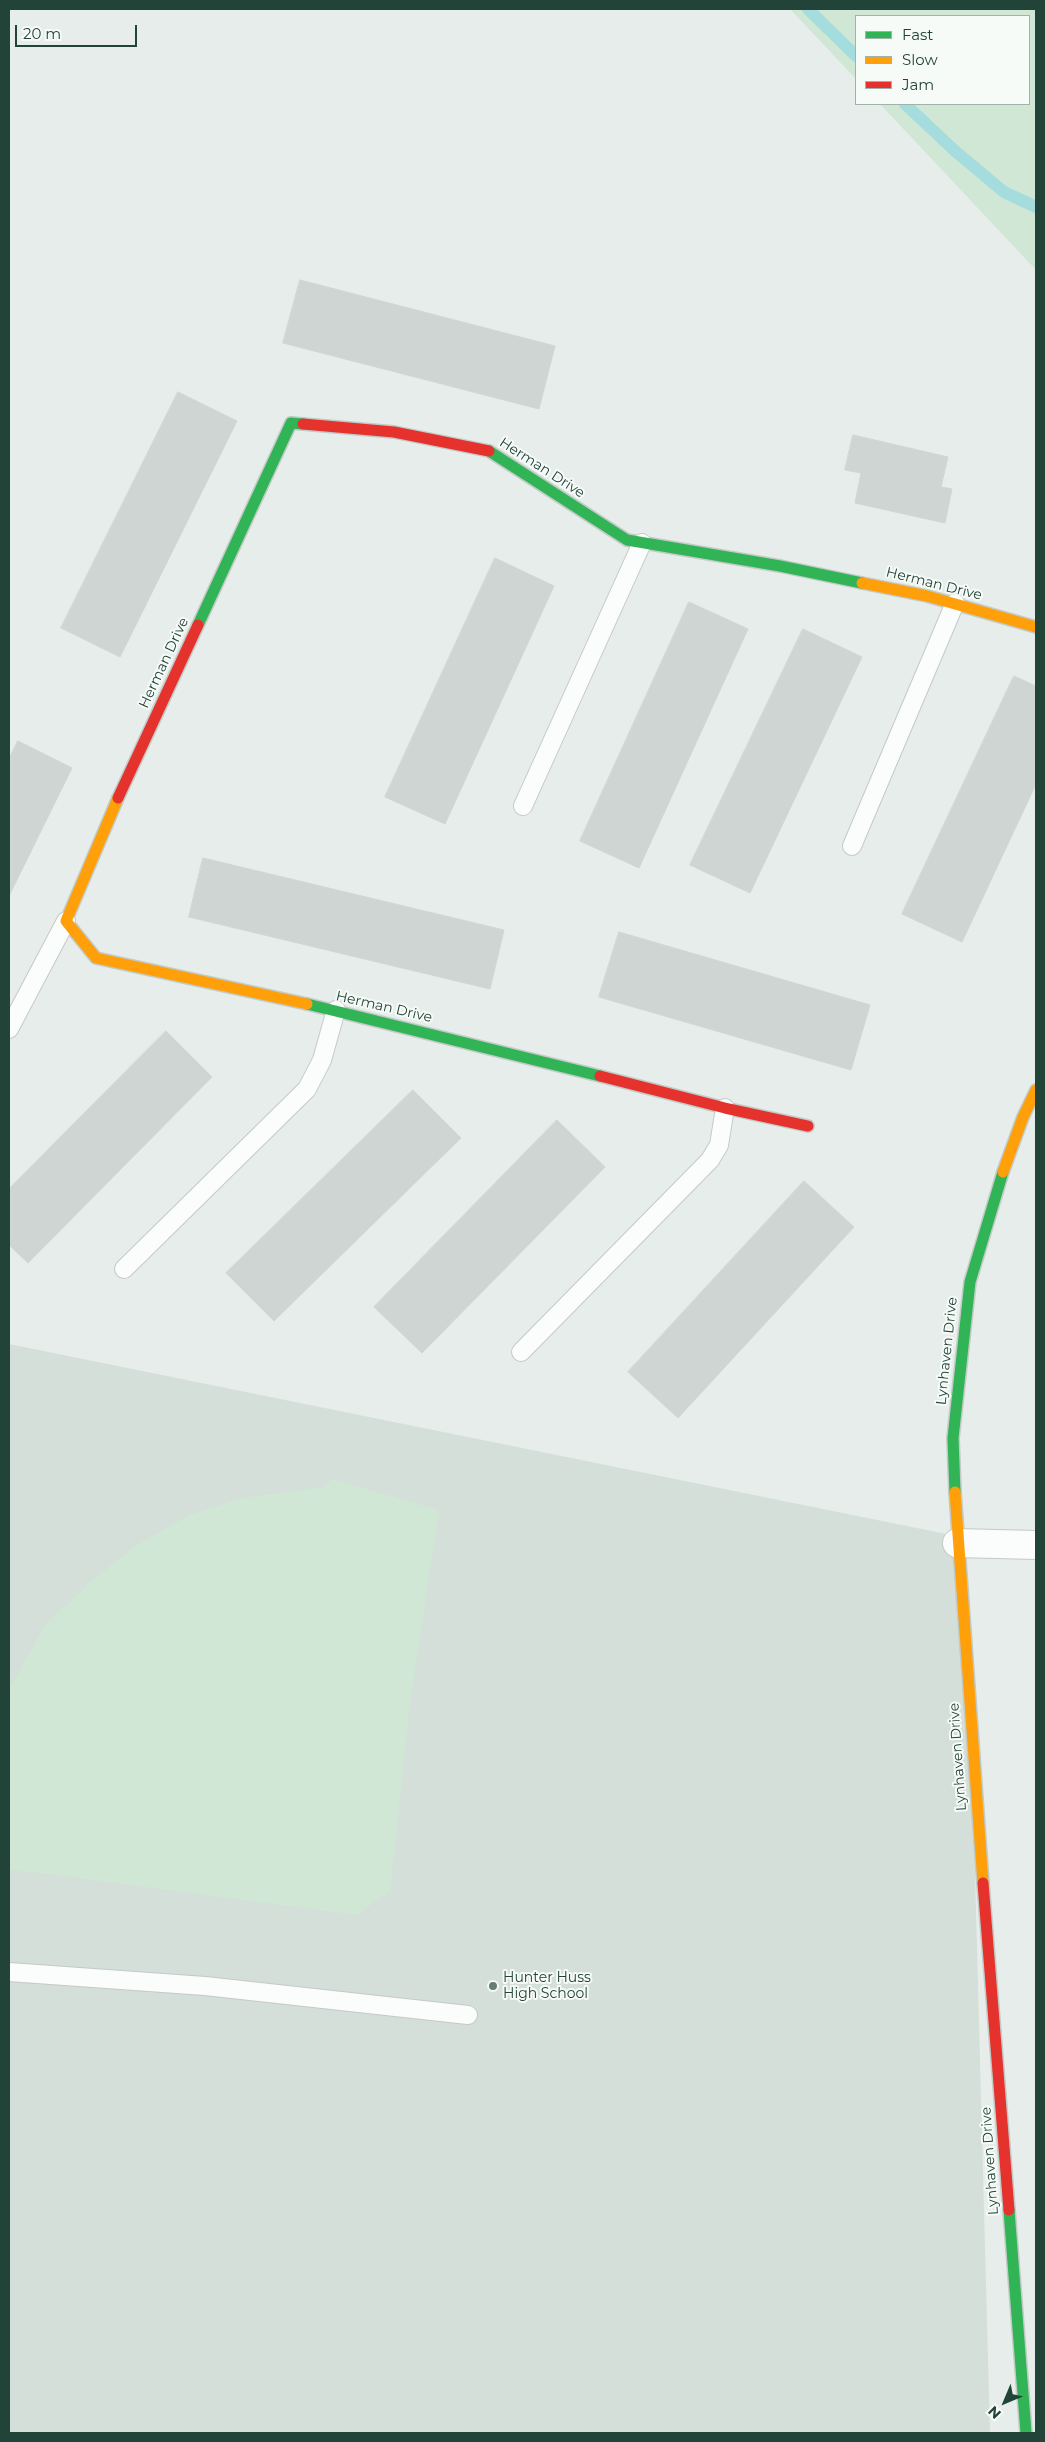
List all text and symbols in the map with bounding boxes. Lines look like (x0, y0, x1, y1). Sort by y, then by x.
scale bar (18, 15, 140, 47)
legend (855, 15, 1030, 105)
text: 20 m (23, 24, 61, 43)
text: Fast (902, 25, 933, 44)
text: Slow (902, 50, 938, 69)
text: Jam (902, 75, 934, 94)
street label: Herman Drive (496, 434, 588, 502)
street label: Herman Drive (884, 564, 984, 604)
street label: Herman Drive (136, 615, 192, 711)
street label: Herman Drive (334, 988, 434, 1026)
street label: Lynhaven Drive (933, 1296, 961, 1406)
street label: Lynhaven Drive (946, 1702, 970, 1812)
place label: Hunter Huss High School (503, 1970, 591, 2002)
marker: Hunter Huss High School (487, 1980, 499, 1992)
street label: Lynhaven Drive (978, 2106, 1002, 2216)
north arrow (980, 2377, 1030, 2427)
text: N (984, 2402, 1005, 2423)

